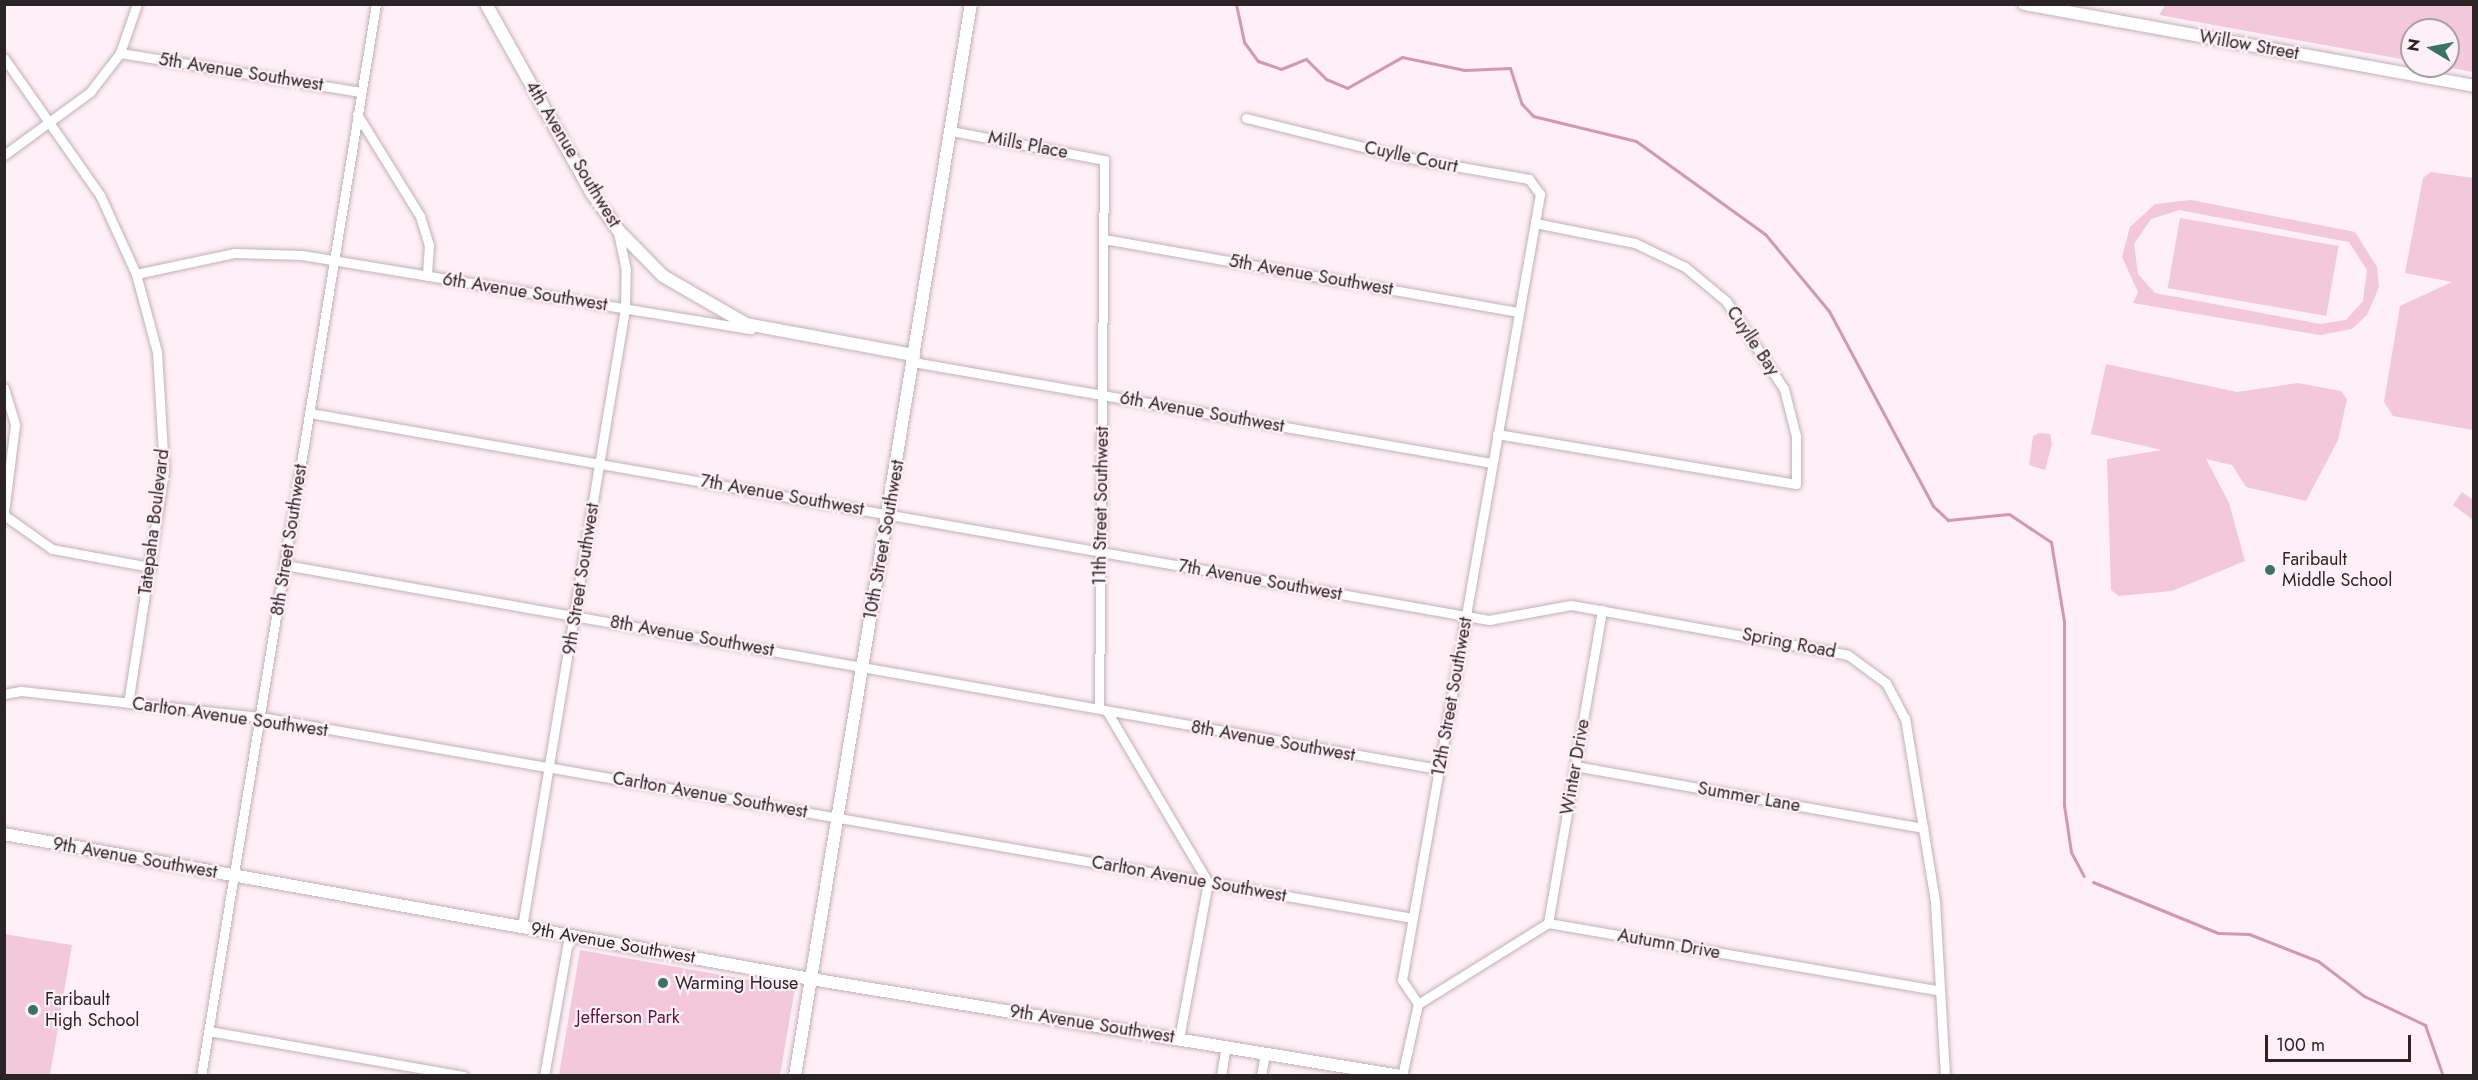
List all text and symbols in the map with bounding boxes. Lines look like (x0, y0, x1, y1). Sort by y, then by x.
north arrow (2400, 18, 2460, 78)
street label: Willow Street (2197, 26, 2301, 64)
text: N (2401, 37, 2426, 53)
street label: 5th Avenue Southwest (157, 48, 325, 96)
street label: 4th Avenue Southwest (521, 77, 625, 231)
street label: Mills Place (986, 127, 1070, 163)
street label: Cuylle Court (1362, 137, 1460, 177)
street label: 5th Avenue Southwest (1227, 250, 1395, 300)
street label: 6th Avenue Southwest (441, 268, 609, 316)
street label: Cuylle Bay (1722, 302, 1784, 380)
street label: 6th Avenue Southwest (1118, 387, 1286, 437)
street label: 11th Street Southwest (1089, 426, 1113, 586)
street label: Tatepaha Boulevard (134, 448, 174, 596)
street label: 10th Street Southwest (859, 458, 909, 622)
street label: 8th Street Southwest (266, 463, 312, 617)
street label: 7th Avenue Southwest (699, 470, 865, 520)
street label: 9th Street Southwest (558, 501, 604, 657)
place label: Faribault Middle School (2282, 549, 2392, 592)
street label: 7th Avenue Southwest (1177, 555, 1343, 605)
marker: Faribault Middle School (2263, 563, 2277, 577)
street label: 8th Avenue Southwest (608, 611, 776, 661)
street label: 12th Street Southwest (1427, 616, 1477, 778)
street label: Spring Road (1740, 623, 1838, 663)
street label: Carlton Avenue Southwest (131, 693, 329, 741)
street label: 8th Avenue Southwest (1189, 716, 1357, 766)
street label: Winter Drive (1556, 717, 1594, 817)
street label: Carlton Avenue Southwest (611, 767, 809, 823)
street label: Summer Lane (1696, 777, 1802, 817)
street label: 9th Avenue Southwest (51, 833, 219, 883)
street label: Carlton Avenue Southwest (1090, 851, 1288, 907)
street label: 9th Avenue Southwest (529, 918, 697, 968)
street label: Autumn Drive (1616, 924, 1722, 964)
place label: Warming House (675, 972, 798, 994)
marker: Warming House (656, 976, 670, 990)
place label: Faribault High School (45, 989, 139, 1032)
street label: 9th Avenue Southwest (1008, 1000, 1176, 1048)
marker: Faribault High School (26, 1003, 40, 1017)
park label: Jefferson Park (576, 1006, 680, 1028)
scale bar (2268, 1023, 2414, 1061)
text: 100 m (2276, 1032, 2325, 1058)

